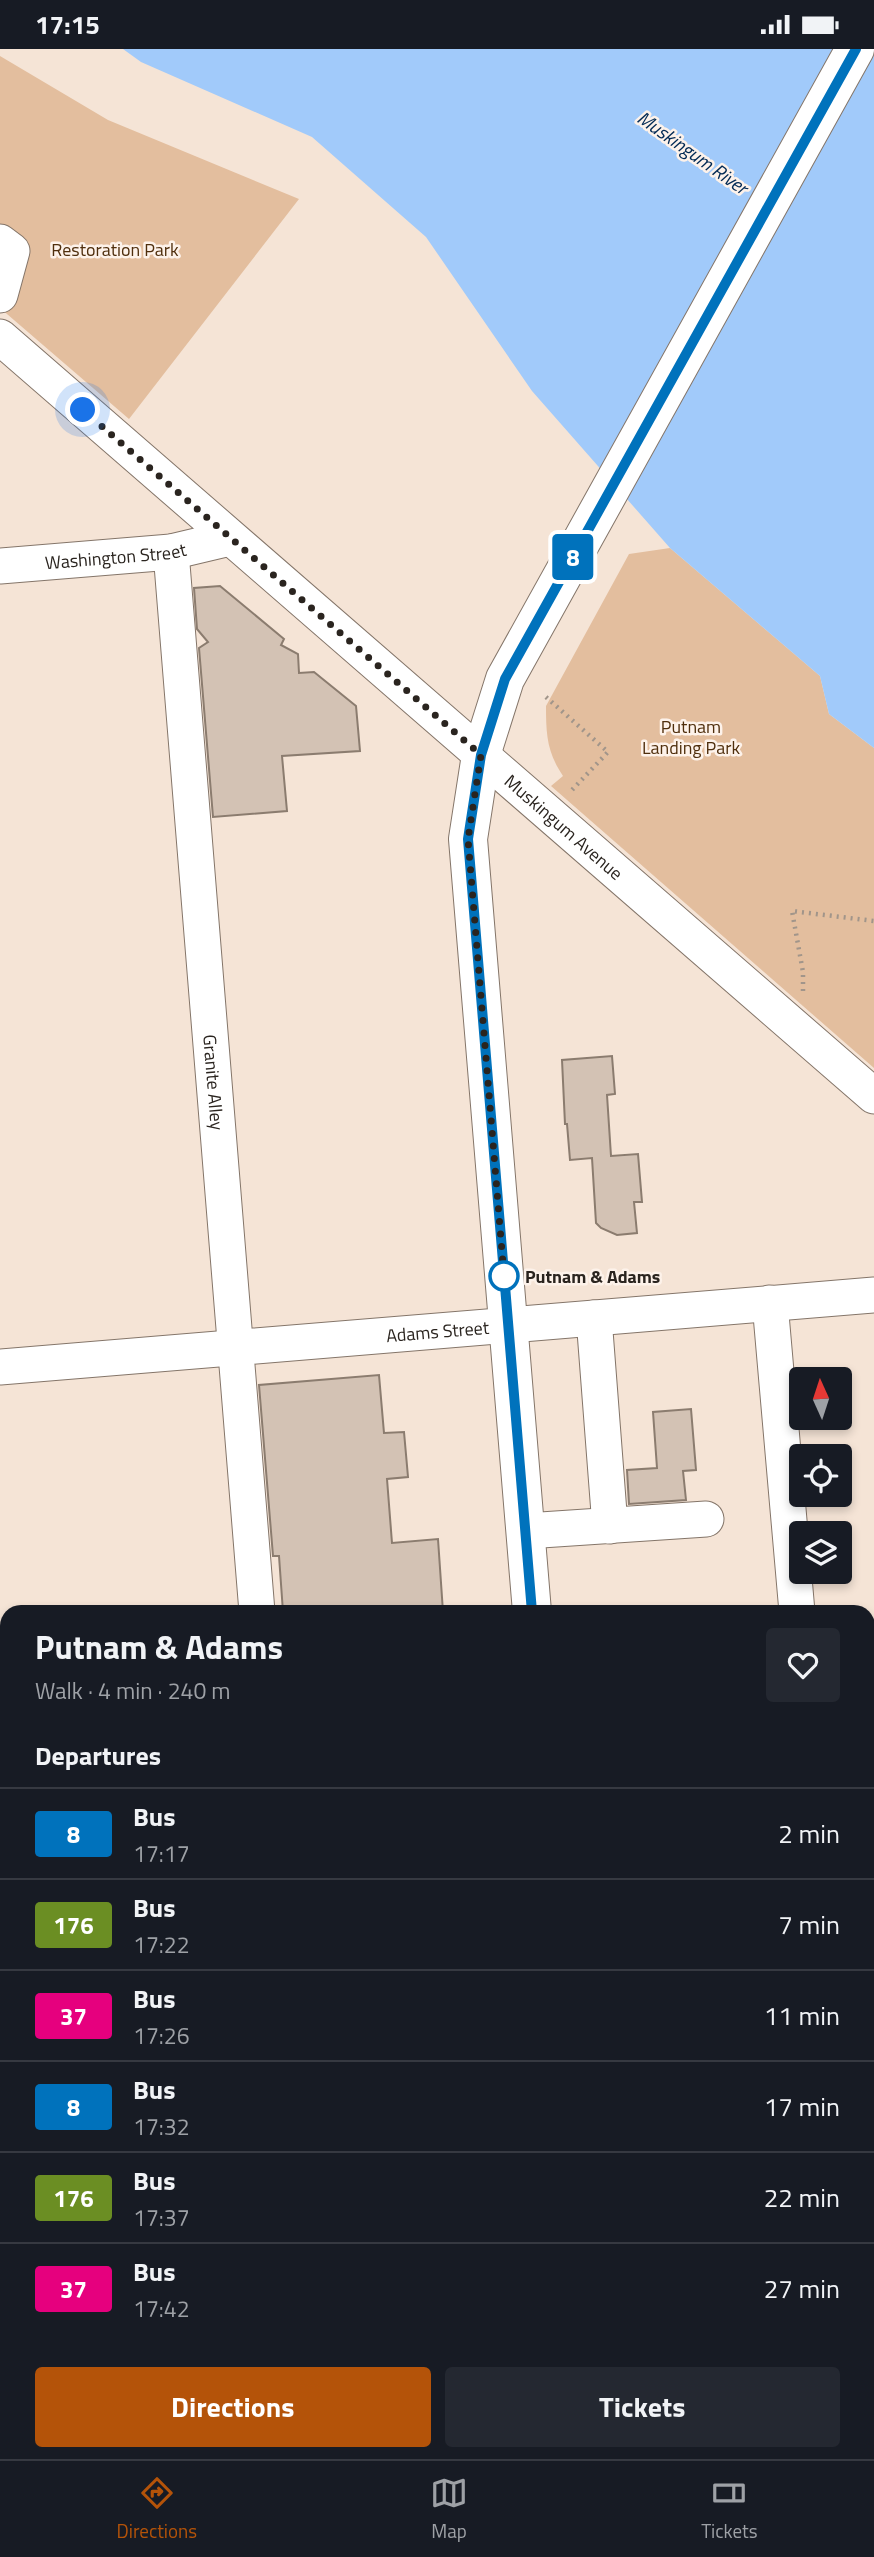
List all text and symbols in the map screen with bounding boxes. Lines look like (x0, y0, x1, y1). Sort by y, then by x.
text: 17:15 (35, 5, 100, 44)
water label: Muskingum River (632, 103, 756, 202)
park label: Restoration Park (51, 236, 179, 263)
your location (65, 392, 100, 427)
line badge: 8 (550, 534, 596, 580)
street label: Washington Street (44, 535, 190, 576)
text: 8 (566, 539, 580, 575)
park label: Putnam Landing Park (642, 713, 740, 761)
street label: Muskingum Avenue (499, 768, 629, 886)
street label: Granite Alley (197, 1033, 231, 1132)
marker: Putnam & Adams (489, 1261, 519, 1291)
place label: Putnam & Adams (525, 1263, 660, 1290)
street label: Adams Street (385, 1313, 491, 1349)
north arrow (789, 1367, 852, 1430)
map controls (789, 1367, 852, 1584)
button: locate (789, 1444, 852, 1507)
button: layers (789, 1521, 852, 1584)
text: Putnam & Adams (35, 1622, 283, 1672)
button: heart (766, 1628, 840, 1702)
text: Walk · 4 min · 240 m (35, 1673, 231, 1708)
text: Departures (35, 1736, 161, 1775)
text: Bus (133, 1797, 175, 1836)
text: 2 min (778, 1814, 840, 1853)
text: 8 (67, 1816, 80, 1852)
text: 17:17 (133, 1836, 190, 1871)
text: Bus (133, 1888, 175, 1927)
text: 7 min (778, 1905, 840, 1944)
text: 176 (53, 1907, 94, 1943)
text: 17:22 (133, 1927, 190, 1962)
text: Bus (133, 1979, 175, 2018)
text: 11 min (764, 1996, 840, 2035)
text: 37 (60, 1998, 87, 2034)
text: 17:26 (133, 2018, 190, 2053)
text: Bus (133, 2070, 175, 2109)
text: 17 min (764, 2087, 840, 2126)
text: 8 (67, 2089, 80, 2125)
text: 17:32 (133, 2109, 190, 2144)
text: Bus (133, 2161, 175, 2200)
text: 22 min (764, 2178, 840, 2217)
text: 176 (53, 2180, 94, 2216)
text: 17:37 (133, 2200, 190, 2235)
text: Bus (133, 2252, 175, 2291)
text: 27 min (764, 2269, 840, 2308)
text: 37 (60, 2271, 87, 2307)
text: 17:42 (133, 2291, 190, 2326)
button: Directions (35, 2367, 431, 2447)
button: Tickets (445, 2367, 840, 2447)
tab: Directions (117, 2474, 197, 2545)
tab: Map (430, 2474, 468, 2545)
tab: Tickets (701, 2474, 757, 2545)

